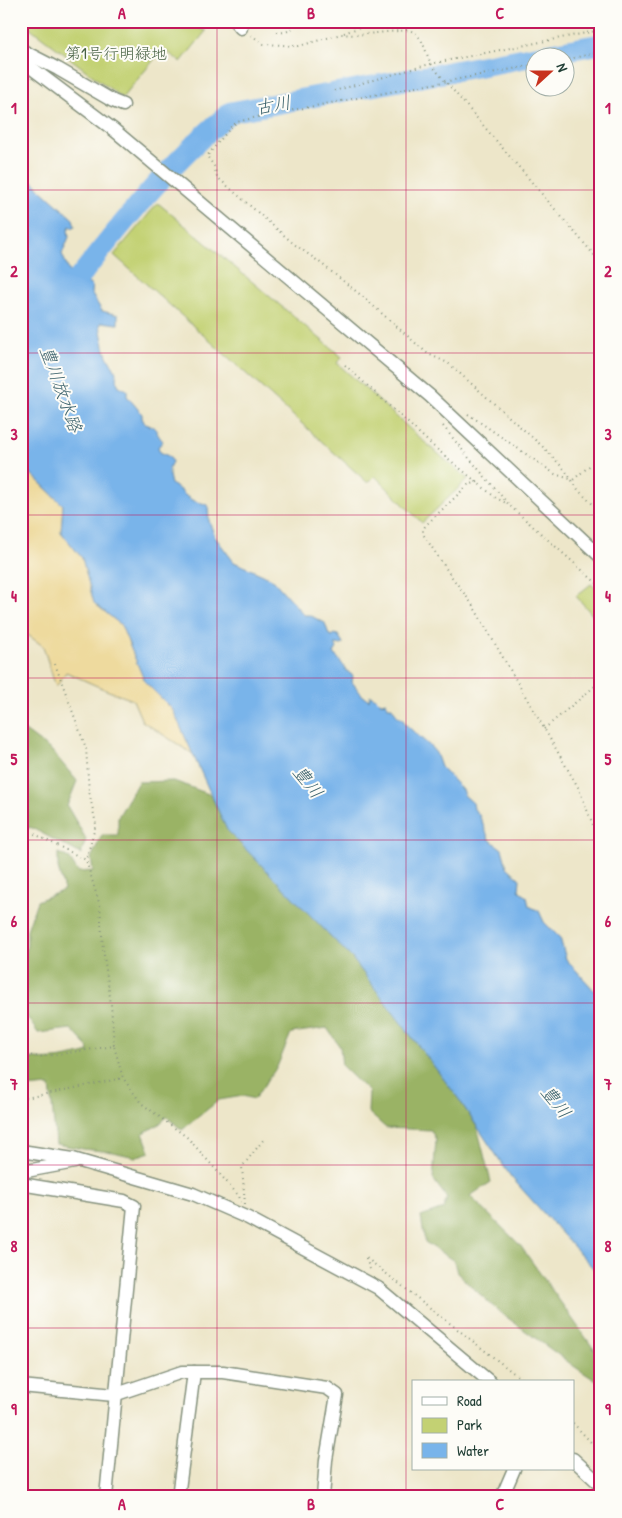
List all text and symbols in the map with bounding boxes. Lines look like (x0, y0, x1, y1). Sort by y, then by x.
text: A (118, 2, 126, 24)
text: B (307, 2, 315, 24)
text: C (496, 2, 505, 24)
park label: 第1号行明緑地 (65, 42, 167, 64)
north arrow (524, 48, 574, 98)
text: N (552, 60, 573, 75)
water label: 古川 (253, 89, 293, 120)
text: 1 (11, 97, 17, 119)
text: 1 (605, 97, 611, 119)
text: 2 (10, 260, 18, 282)
text: 2 (604, 260, 612, 282)
water label: 豊川放水路 (34, 342, 89, 436)
text: 3 (10, 423, 18, 445)
text: 3 (604, 423, 612, 445)
text: 4 (11, 585, 17, 607)
text: 4 (605, 585, 611, 607)
text: 5 (11, 748, 18, 770)
text: 5 (605, 748, 612, 770)
water label: 豊川 (287, 760, 329, 804)
text: 6 (11, 910, 18, 932)
text: 6 (605, 910, 612, 932)
text: 7 (9, 1073, 18, 1095)
text: 7 (603, 1073, 612, 1095)
water label: 豊川 (535, 1080, 577, 1124)
text: 8 (11, 1235, 18, 1257)
text: 8 (605, 1235, 612, 1257)
legend (412, 1380, 574, 1470)
text: Road (457, 1390, 482, 1411)
text: 9 (11, 1398, 17, 1420)
text: 9 (605, 1398, 611, 1420)
text: Park (457, 1414, 482, 1435)
text: Water (457, 1440, 489, 1461)
text: A (118, 1493, 126, 1515)
text: B (307, 1493, 315, 1515)
text: C (496, 1493, 505, 1515)

